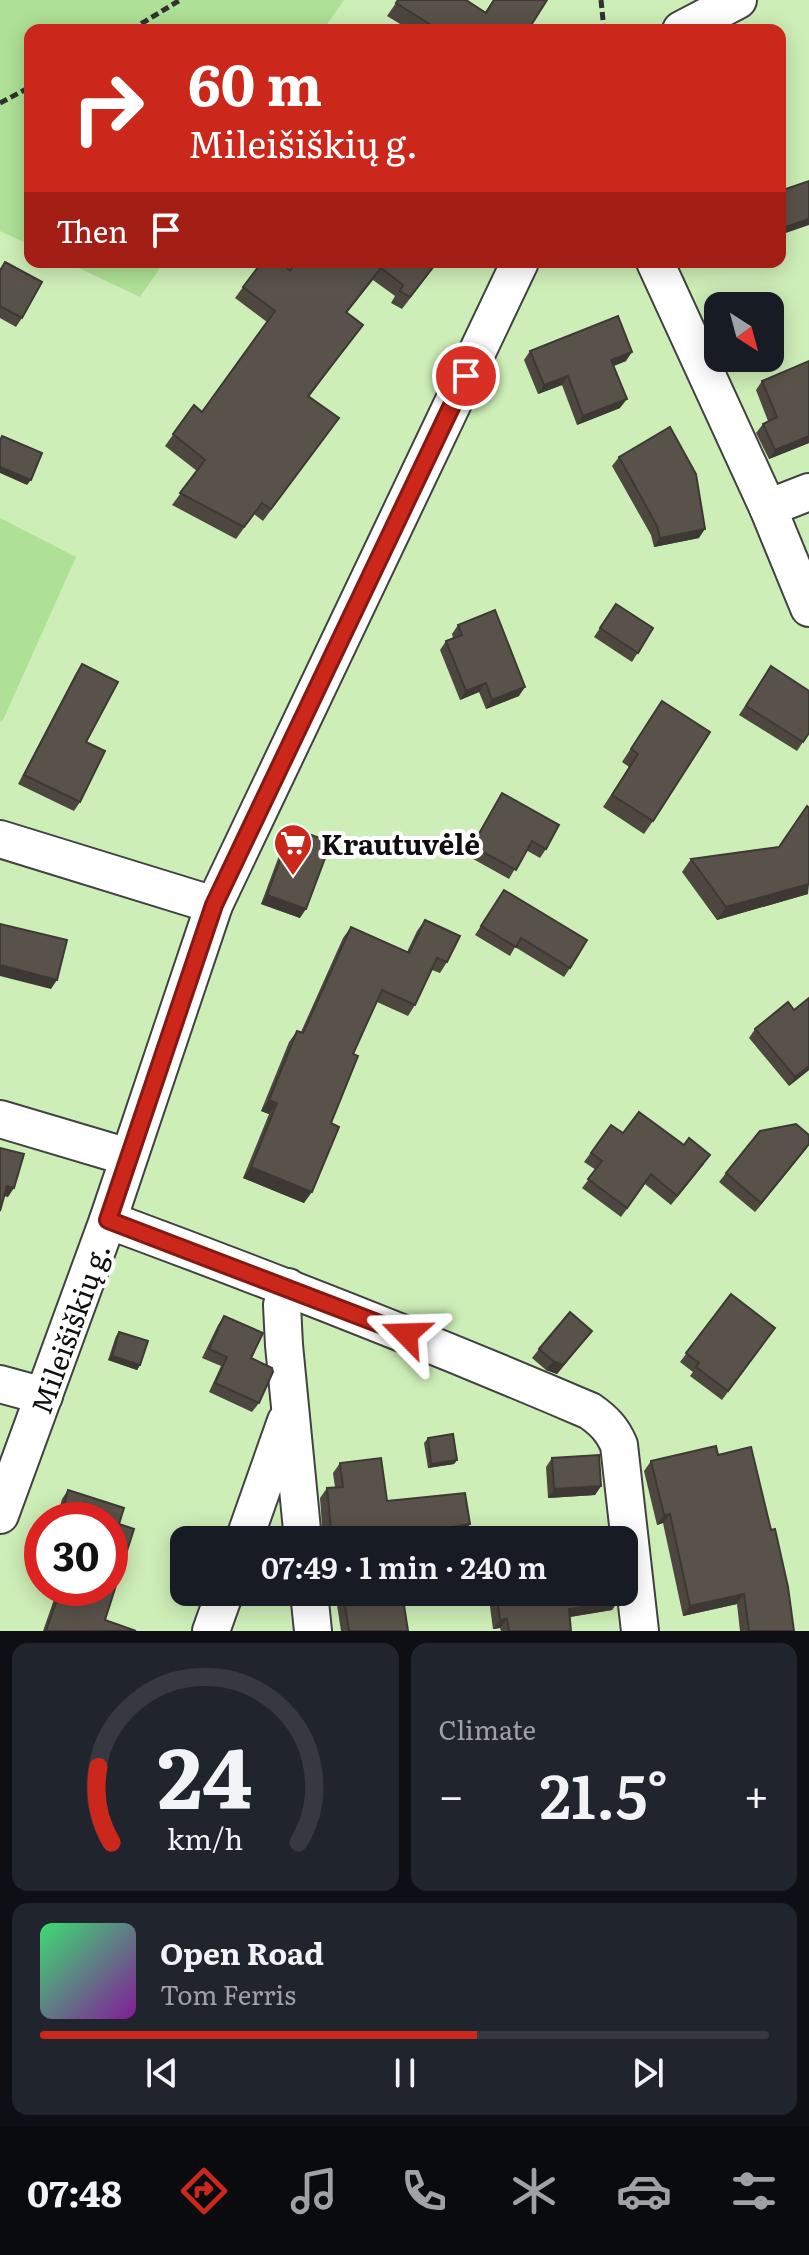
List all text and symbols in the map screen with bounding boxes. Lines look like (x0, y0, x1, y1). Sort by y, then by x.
text: 60 m (188, 40, 322, 123)
icon: right (56, 56, 160, 160)
text: Mileišiškių g. (188, 116, 418, 169)
text: Then (56, 208, 128, 252)
icon: arrive (144, 208, 188, 252)
north arrow (704, 292, 784, 372)
map controls (704, 292, 784, 372)
pin (432, 342, 500, 410)
icon: arrive (444, 354, 488, 398)
supermarket icon: Krautuvėlė (272, 822, 314, 877)
place label: Krautuvėlė (321, 822, 480, 864)
street label: Mileišiškių g. (19, 1237, 119, 1419)
position arrow (364, 1292, 448, 1376)
speed limit sign: 30 (24, 1502, 128, 1606)
text: 07:49 · 1 min · 240 m (261, 1544, 547, 1588)
text: Climate (439, 1709, 536, 1748)
text: 24 (158, 1711, 253, 1835)
text: 21.5° (540, 1748, 668, 1837)
text: − (439, 1760, 464, 1826)
text: + (743, 1760, 769, 1826)
text: km/h (167, 1816, 243, 1859)
text: Open Road (160, 1930, 324, 1974)
text: Tom Ferris (160, 1974, 296, 2013)
icon: previous (140, 2051, 184, 2095)
icon: pause (383, 2051, 427, 2095)
icon: next (626, 2051, 670, 2095)
icon: directions (176, 2163, 232, 2219)
icon: music (286, 2163, 342, 2219)
icon: phone (396, 2163, 452, 2219)
icon: climate (506, 2163, 562, 2219)
icon: car (616, 2163, 672, 2219)
icon: filters (726, 2163, 782, 2219)
text: 07:48 (27, 2165, 122, 2218)

